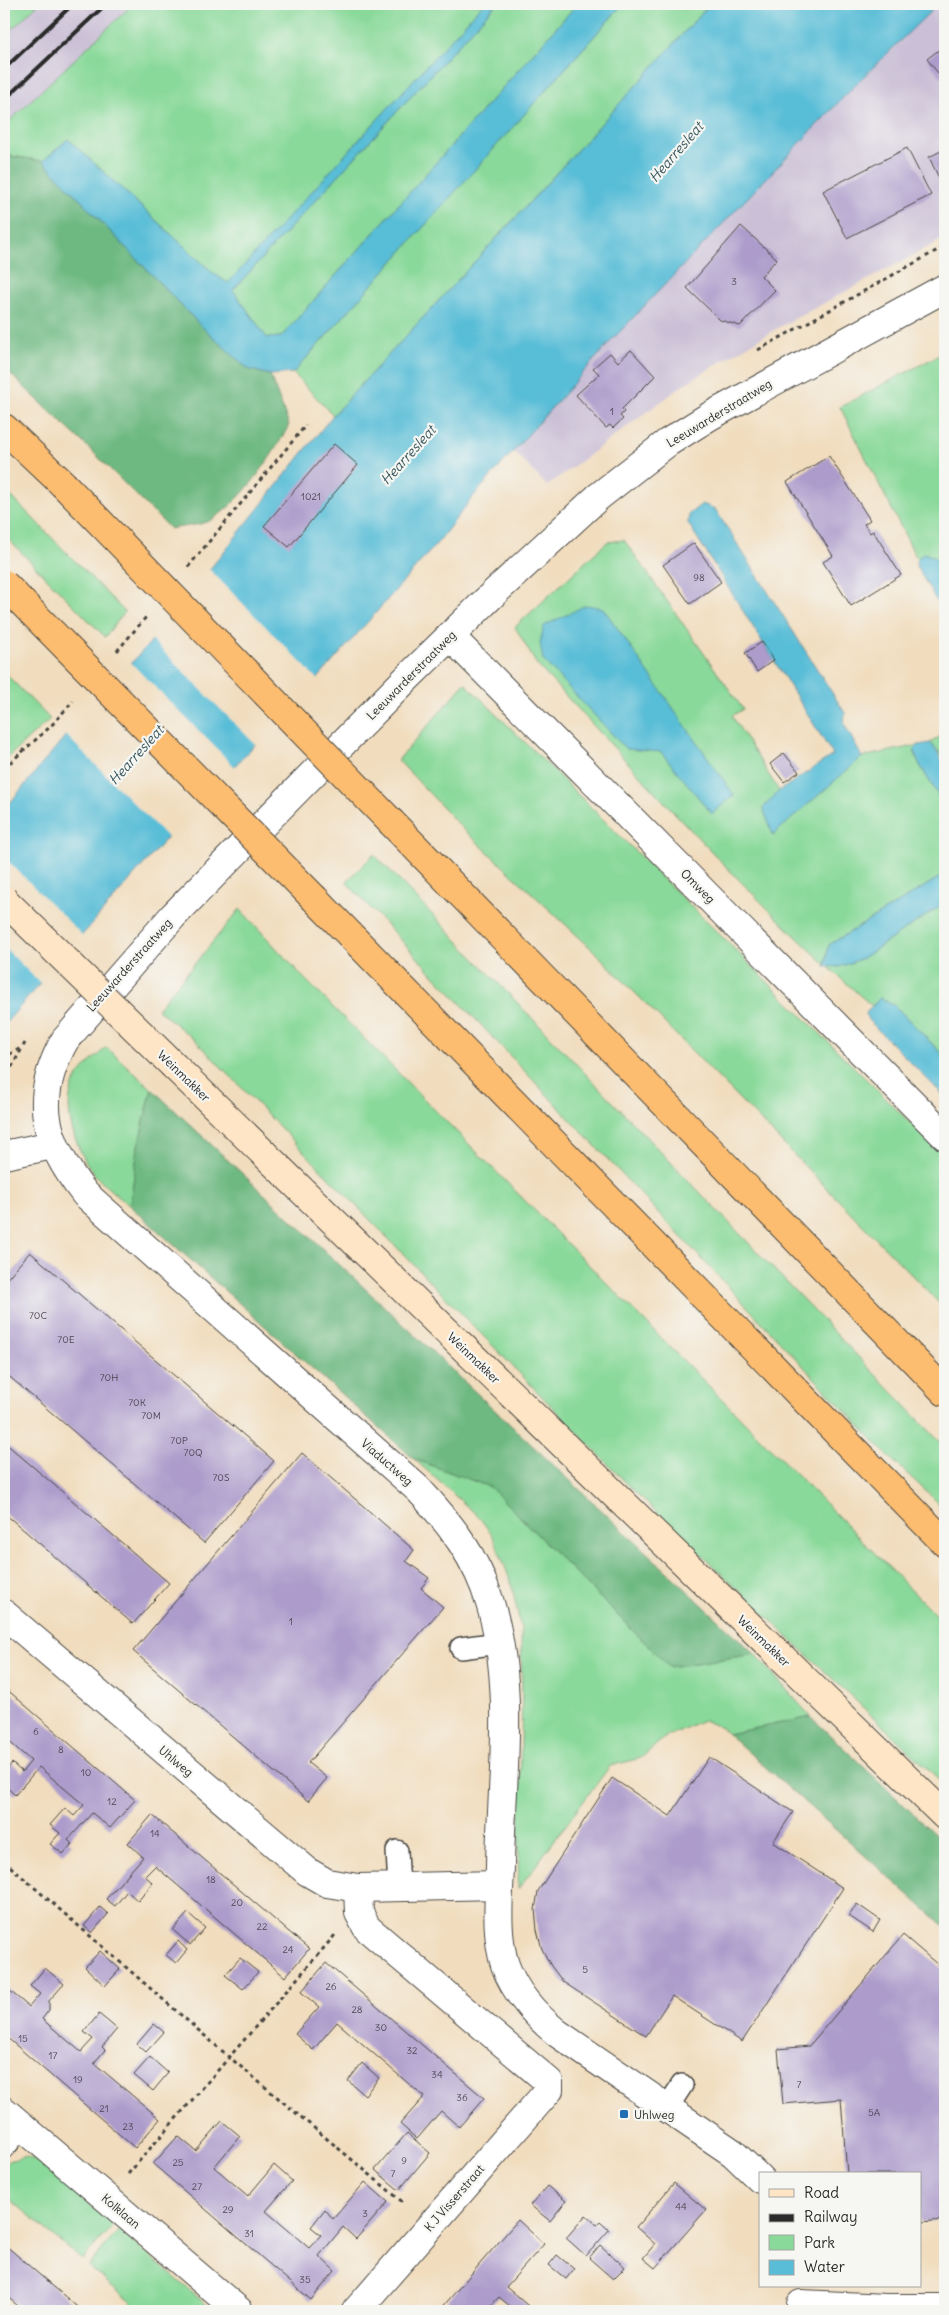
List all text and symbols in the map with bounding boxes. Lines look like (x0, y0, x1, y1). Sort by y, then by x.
water label: Hearresleat (645, 117, 708, 186)
house number: 3 (731, 275, 737, 288)
street label: Leeuwarderstraatweg (664, 376, 774, 450)
house number: 1 (610, 405, 614, 418)
water label: Hearresleat (377, 420, 441, 488)
house number: 1021 (301, 490, 321, 503)
house number: 98 (693, 571, 705, 584)
street label: Leeuwarderstraatweg (363, 627, 459, 723)
water label: Hearresleat (105, 720, 169, 788)
street label: Omweg (678, 866, 718, 906)
street label: Leeuwarderstraatweg (83, 915, 175, 1015)
street label: Weinmakker (155, 1047, 214, 1105)
house number: 70C (29, 1309, 47, 1322)
street label: Weinmakker (445, 1329, 504, 1387)
house number: 70E (57, 1333, 75, 1346)
house number: 70H (100, 1371, 118, 1384)
house number: 70K (128, 1396, 147, 1409)
house number: 70M (141, 1409, 161, 1422)
house number: 70P (170, 1434, 188, 1447)
street label: Viaductweg (358, 1435, 416, 1489)
house number: 70Q (183, 1446, 203, 1459)
house number: 70S (212, 1471, 230, 1484)
street label: Weinmakker (735, 1612, 794, 1670)
house number: 1 (289, 1615, 293, 1628)
house number: 6 (33, 1725, 39, 1738)
street label: Uhlweg (156, 1742, 196, 1780)
house number: 8 (58, 1743, 64, 1756)
house number: 10 (81, 1766, 91, 1779)
house number: 12 (107, 1795, 117, 1808)
house number: 14 (150, 1827, 160, 1840)
house number: 18 (206, 1873, 216, 1886)
house number: 20 (231, 1896, 243, 1909)
house number: 22 (257, 1920, 268, 1933)
house number: 24 (282, 1943, 294, 1956)
house number: 5 (582, 1963, 588, 1976)
house number: 26 (325, 1980, 337, 1993)
house number: 28 (351, 2003, 363, 2016)
house number: 30 (375, 2021, 387, 2034)
house number: 15 (18, 2032, 28, 2045)
house number: 32 (406, 2044, 418, 2057)
house number: 17 (49, 2049, 58, 2062)
house number: 34 (431, 2068, 443, 2081)
house number: 19 (73, 2073, 83, 2086)
house number: 7 (797, 2078, 802, 2091)
house number: 36 (456, 2091, 468, 2104)
house number: 21 (99, 2102, 109, 2115)
house number: 5A (868, 2106, 881, 2119)
place label: Uhlweg (634, 2107, 674, 2122)
marker: Uhlweg (618, 2108, 630, 2120)
house number: 23 (122, 2120, 134, 2133)
house number: 9 (401, 2154, 407, 2167)
house number: 25 (172, 2156, 184, 2169)
street label: K J Visserstraat (421, 2161, 487, 2235)
house number: 7 (391, 2167, 396, 2180)
legend (759, 2172, 922, 2288)
house number: 27 (192, 2180, 202, 2193)
text: Road (804, 2183, 839, 2202)
street label: Kolklaan (99, 2190, 144, 2232)
house number: 44 (675, 2200, 687, 2213)
house number: 29 (222, 2203, 234, 2216)
house number: 3 (362, 2207, 368, 2220)
text: Railway (804, 2207, 858, 2226)
house number: 31 (244, 2227, 254, 2240)
text: Park (804, 2233, 835, 2252)
text: Water (804, 2257, 845, 2276)
house number: 35 (299, 2273, 311, 2286)

